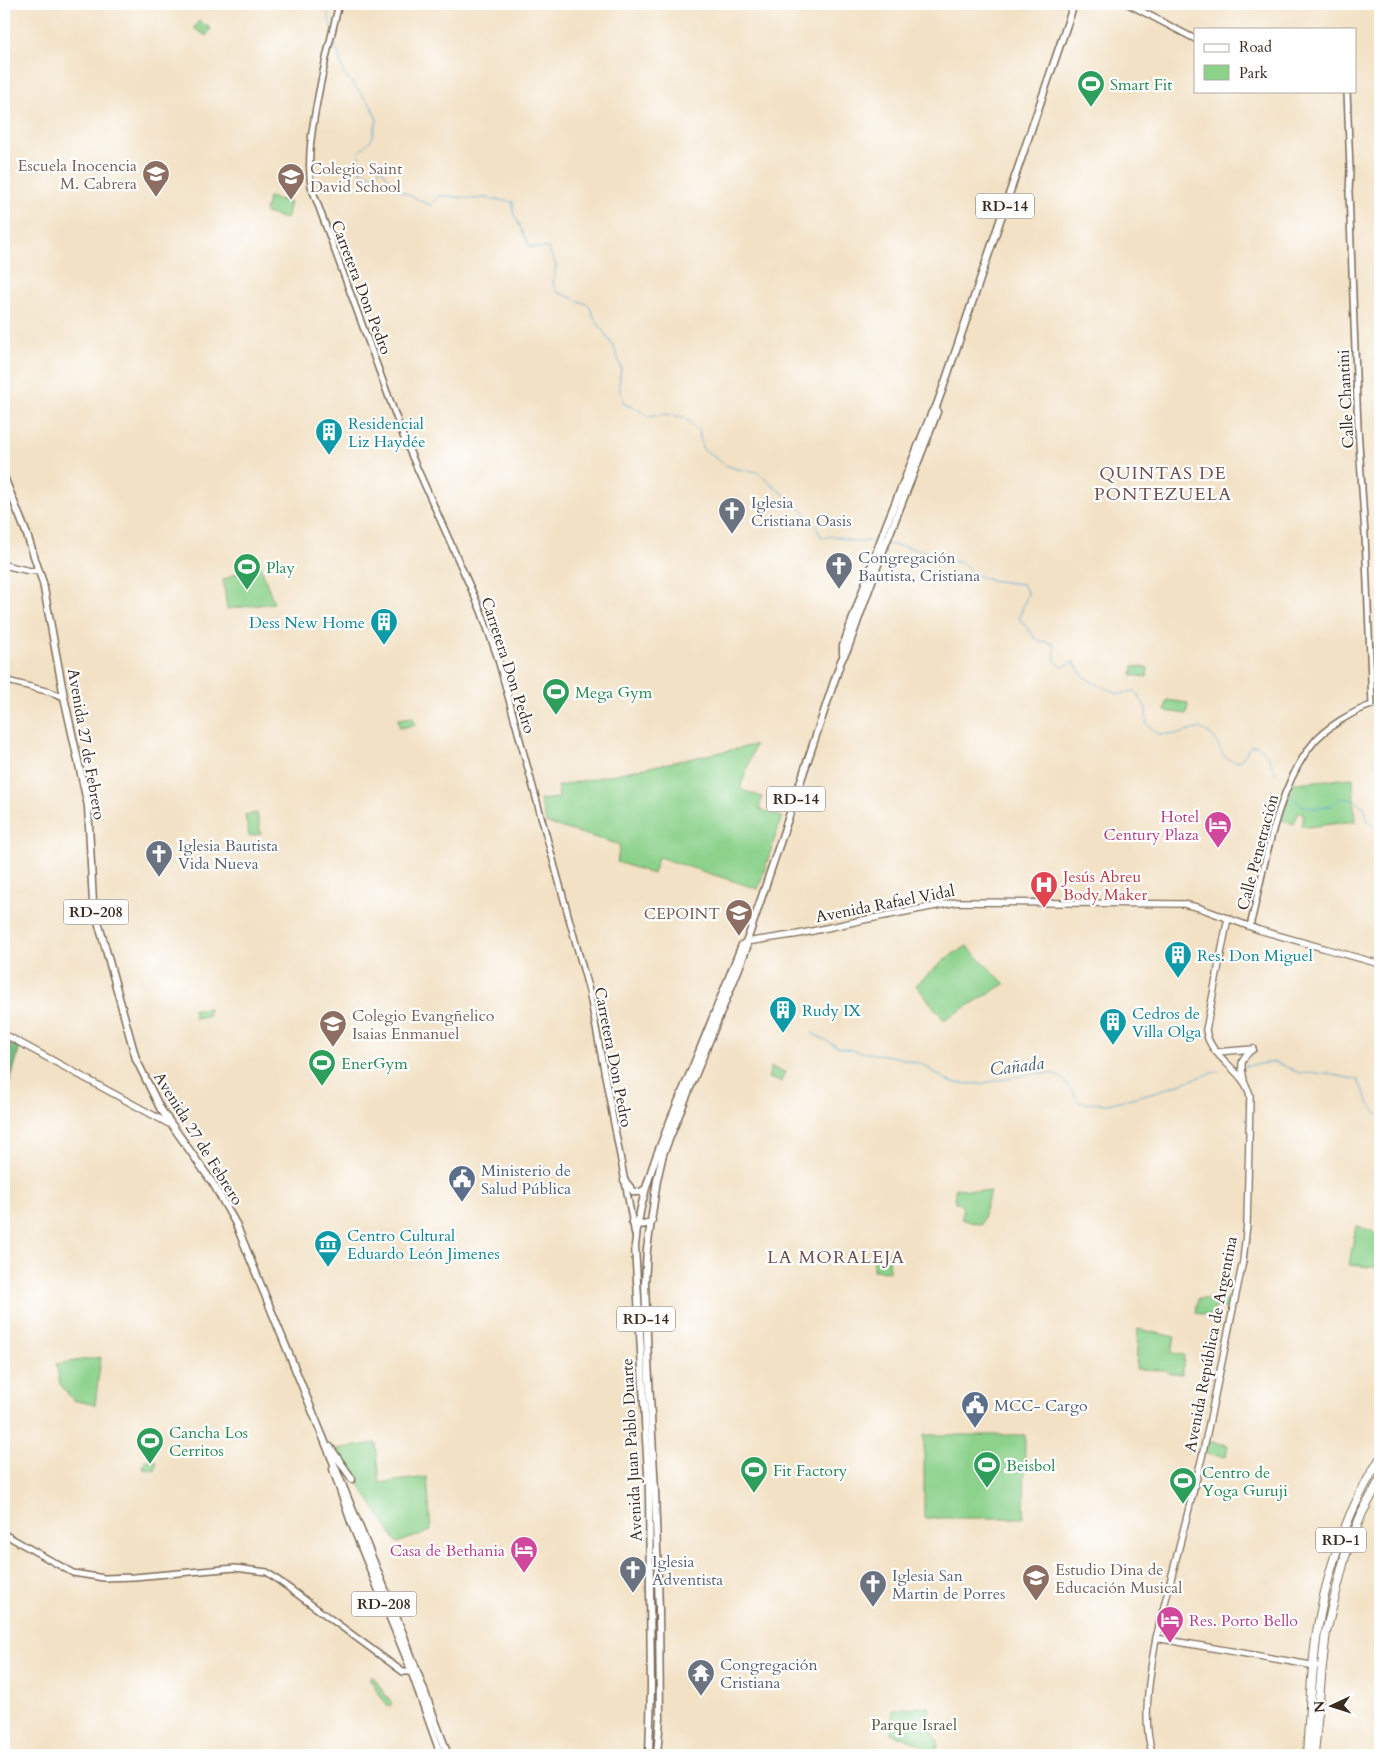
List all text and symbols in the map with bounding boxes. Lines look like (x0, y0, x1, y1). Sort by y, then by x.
legend (1194, 28, 1356, 92)
text: Road (1239, 37, 1272, 57)
text: Park (1239, 63, 1268, 83)
sports icon: Smart Fit (1076, 69, 1106, 108)
place label: Smart Fit (1110, 74, 1172, 96)
place label: Escuela Inocencia M. Cabrera (18, 155, 137, 195)
place label: Colegio Saint David School (310, 158, 402, 198)
school or university icon: Escuela Inocencia M. Cabrera (141, 159, 171, 198)
school or university icon: Colegio Saint David School (276, 162, 306, 201)
road number: RD-14 (976, 194, 1034, 218)
street label: Carretera Don Pedro (325, 217, 397, 358)
street label: Calle Chantini (1332, 348, 1360, 449)
place label: Residencial Liz Haydée (348, 413, 425, 453)
building icon: Residencial Liz Haydée (314, 417, 344, 456)
district label: QUINTAS DE PONTEZUELA (1094, 461, 1232, 507)
place label: Iglesia Cristiana Oasis (751, 492, 852, 532)
church icon: Iglesia Cristiana Oasis (717, 496, 747, 535)
place label: Congregación Bautista, Cristiana (858, 547, 980, 587)
church icon: Congregación Bautista, Cristiana (824, 551, 854, 590)
sports icon: Play (232, 552, 262, 591)
place label: Play (266, 557, 295, 579)
street label: Carretera Don Pedro (476, 594, 541, 737)
building icon: Dess New Home (369, 607, 399, 646)
place label: Dess New Home (249, 612, 365, 634)
street label: Avenida 27 de Febrero (62, 667, 110, 822)
sports icon: Mega Gym (541, 677, 571, 716)
place label: Mega Gym (575, 682, 653, 704)
road number: RD-14 (767, 786, 825, 812)
street label: Calle Penetración (1232, 792, 1284, 913)
place label: Hotel Century Plaza (1103, 806, 1199, 846)
hotel icon: Hotel Century Plaza (1203, 810, 1233, 849)
place label: Iglesia Bautista Vida Nueva (178, 835, 278, 875)
church icon: Iglesia Bautista Vida Nueva (144, 839, 174, 878)
place label: Jesús Abreu Body Maker (1061, 866, 1148, 906)
hospital icon: Jesús Abreu Body Maker (1029, 870, 1059, 909)
street label: Avenida Rafael Vidal (814, 880, 957, 928)
school or university icon: CEPOINT (724, 898, 754, 937)
road number: RD-208 (64, 900, 128, 924)
place label: CEPOINT (644, 903, 720, 925)
building icon: Res. Don Miguel (1163, 940, 1193, 979)
place label: Res. Don Miguel (1197, 945, 1313, 967)
street label: Carretera Don Pedro (589, 985, 637, 1129)
building icon: Rudy IX (768, 995, 798, 1034)
place label: Rudy IX (802, 1000, 862, 1022)
place label: Cedros de Villa Olga (1132, 1003, 1201, 1043)
place label: Colegio Evangñelico Isaias Enmanuel (352, 1005, 495, 1045)
building icon: Cedros de Villa Olga (1098, 1007, 1128, 1046)
school or university icon: Colegio Evangñelico Isaias Enmanuel (318, 1009, 348, 1048)
sports icon: EnerGym (307, 1048, 337, 1087)
water label: Cañada (988, 1051, 1046, 1082)
place label: EnerGym (341, 1053, 408, 1075)
street label: Avenida 27 de Febrero (148, 1068, 248, 1210)
place label: Ministerio de Salud Pública (481, 1160, 571, 1200)
public building icon: Ministerio de Salud Pública (447, 1164, 477, 1203)
place label: Centro Cultural Eduardo León Jimenes (347, 1225, 500, 1265)
museum icon: Centro Cultural Eduardo León Jimenes (313, 1229, 343, 1268)
street label: Avenida República de Argentina (1179, 1234, 1243, 1454)
district label: LA MORALEJA (767, 1245, 905, 1270)
road number: RD-14 (617, 1306, 675, 1332)
street label: Avenida Juan Pablo Duarte (616, 1358, 648, 1542)
public building icon: MCC- Cargo (960, 1390, 990, 1429)
place label: MCC- Cargo (994, 1395, 1088, 1417)
place label: Cancha Los Cerritos (169, 1422, 248, 1462)
sports icon: Cancha Los Cerritos (135, 1426, 165, 1465)
sports icon: Beisbol (972, 1450, 1002, 1489)
sports icon: Fit Factory (739, 1455, 769, 1494)
place label: Beisbol (1006, 1455, 1055, 1477)
place label: Fit Factory (773, 1460, 848, 1482)
place label: Centro de Yoga Guruji (1202, 1462, 1288, 1502)
sports icon: Centro de Yoga Guruji (1168, 1466, 1198, 1505)
road number: RD-1 (1316, 1528, 1366, 1552)
hotel icon: Casa de Bethania (509, 1535, 539, 1574)
place label: Casa de Bethania (390, 1540, 505, 1562)
place label: Iglesia Adventista (652, 1551, 723, 1591)
church icon: Iglesia Adventista (618, 1555, 648, 1594)
place label: Estudio Dina de Educación Musical (1055, 1559, 1182, 1599)
school or university icon: Estudio Dina de Educación Musical (1021, 1563, 1051, 1602)
place label: Iglesia San Martin de Porres (892, 1565, 1005, 1605)
church icon: Iglesia San Martin de Porres (858, 1569, 888, 1608)
road number: RD-208 (352, 1592, 416, 1616)
hotel icon: Res. Porto Bello (1155, 1605, 1185, 1644)
place label: Res. Porto Bello (1189, 1610, 1298, 1632)
place label: Congregación Cristiana (720, 1654, 817, 1694)
temple icon: Congregación Cristiana (686, 1658, 716, 1697)
north arrow (1306, 1682, 1356, 1732)
text: N (1310, 1700, 1329, 1714)
park label: Parque Israel (871, 1714, 957, 1736)

